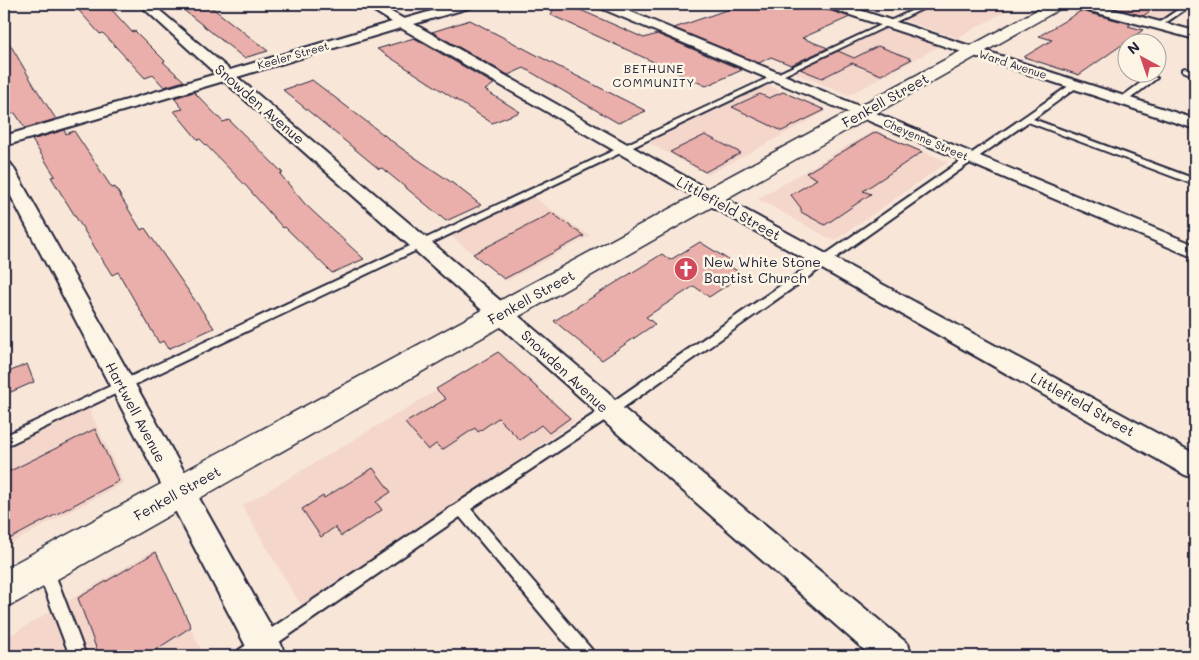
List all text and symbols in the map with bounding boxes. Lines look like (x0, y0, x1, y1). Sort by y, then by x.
north arrow (1116, 32, 1166, 82)
text: N (1123, 37, 1144, 58)
street label: Keeler Street (255, 38, 331, 72)
street label: Ward Avenue (977, 46, 1049, 82)
street label: Snowden Avenue (211, 60, 309, 148)
district label: BETHUNE COMMUNITY (613, 60, 695, 90)
street label: Fenkell Street (838, 68, 932, 132)
street label: Cheyenne Street (881, 114, 971, 164)
street label: Littlefield Street (674, 172, 784, 244)
place label: New White Stone Baptist Church (704, 252, 821, 287)
church icon: New White Stone Baptist Church (673, 256, 699, 282)
street label: Fenkell Street (484, 265, 578, 329)
street label: Snowden Avenue (517, 326, 613, 416)
street label: Hartwell Avenue (101, 358, 171, 466)
street label: Littlefield Street (1028, 368, 1138, 440)
street label: Fenkell Street (130, 461, 224, 525)

